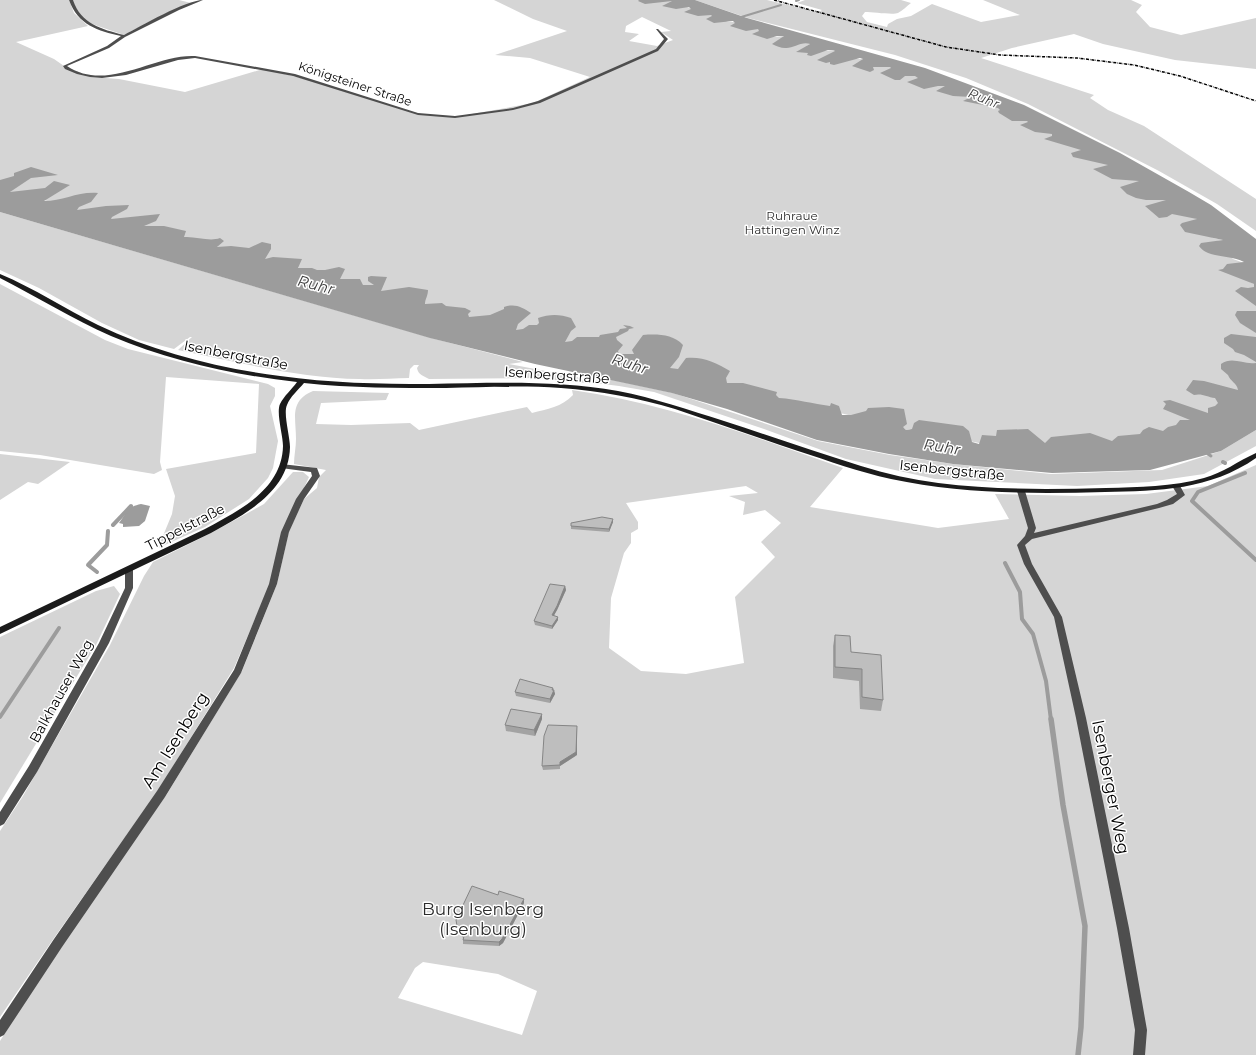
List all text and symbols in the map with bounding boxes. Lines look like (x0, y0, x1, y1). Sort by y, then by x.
street label: Königsteiner Straße (296, 58, 414, 109)
water label: Ruhr (966, 85, 1003, 112)
park label: Ruhraue Hattingen Winz (744, 208, 840, 237)
water label: Ruhr (296, 271, 337, 298)
street label: Isenbergstraße (182, 336, 290, 374)
water label: Ruhr (610, 349, 652, 379)
street label: Isenbergstraße (504, 362, 610, 388)
water label: Ruhr (922, 434, 963, 459)
street label: Isenbergstraße (899, 456, 1005, 484)
street label: Tippelstraße (142, 499, 228, 555)
street label: Balkhauser Weg (25, 636, 97, 746)
street label: Am Isenberg (137, 688, 213, 792)
street label: Isenberger Weg (1088, 718, 1134, 856)
park label: Burg Isenberg (Isenburg) (422, 899, 544, 939)

